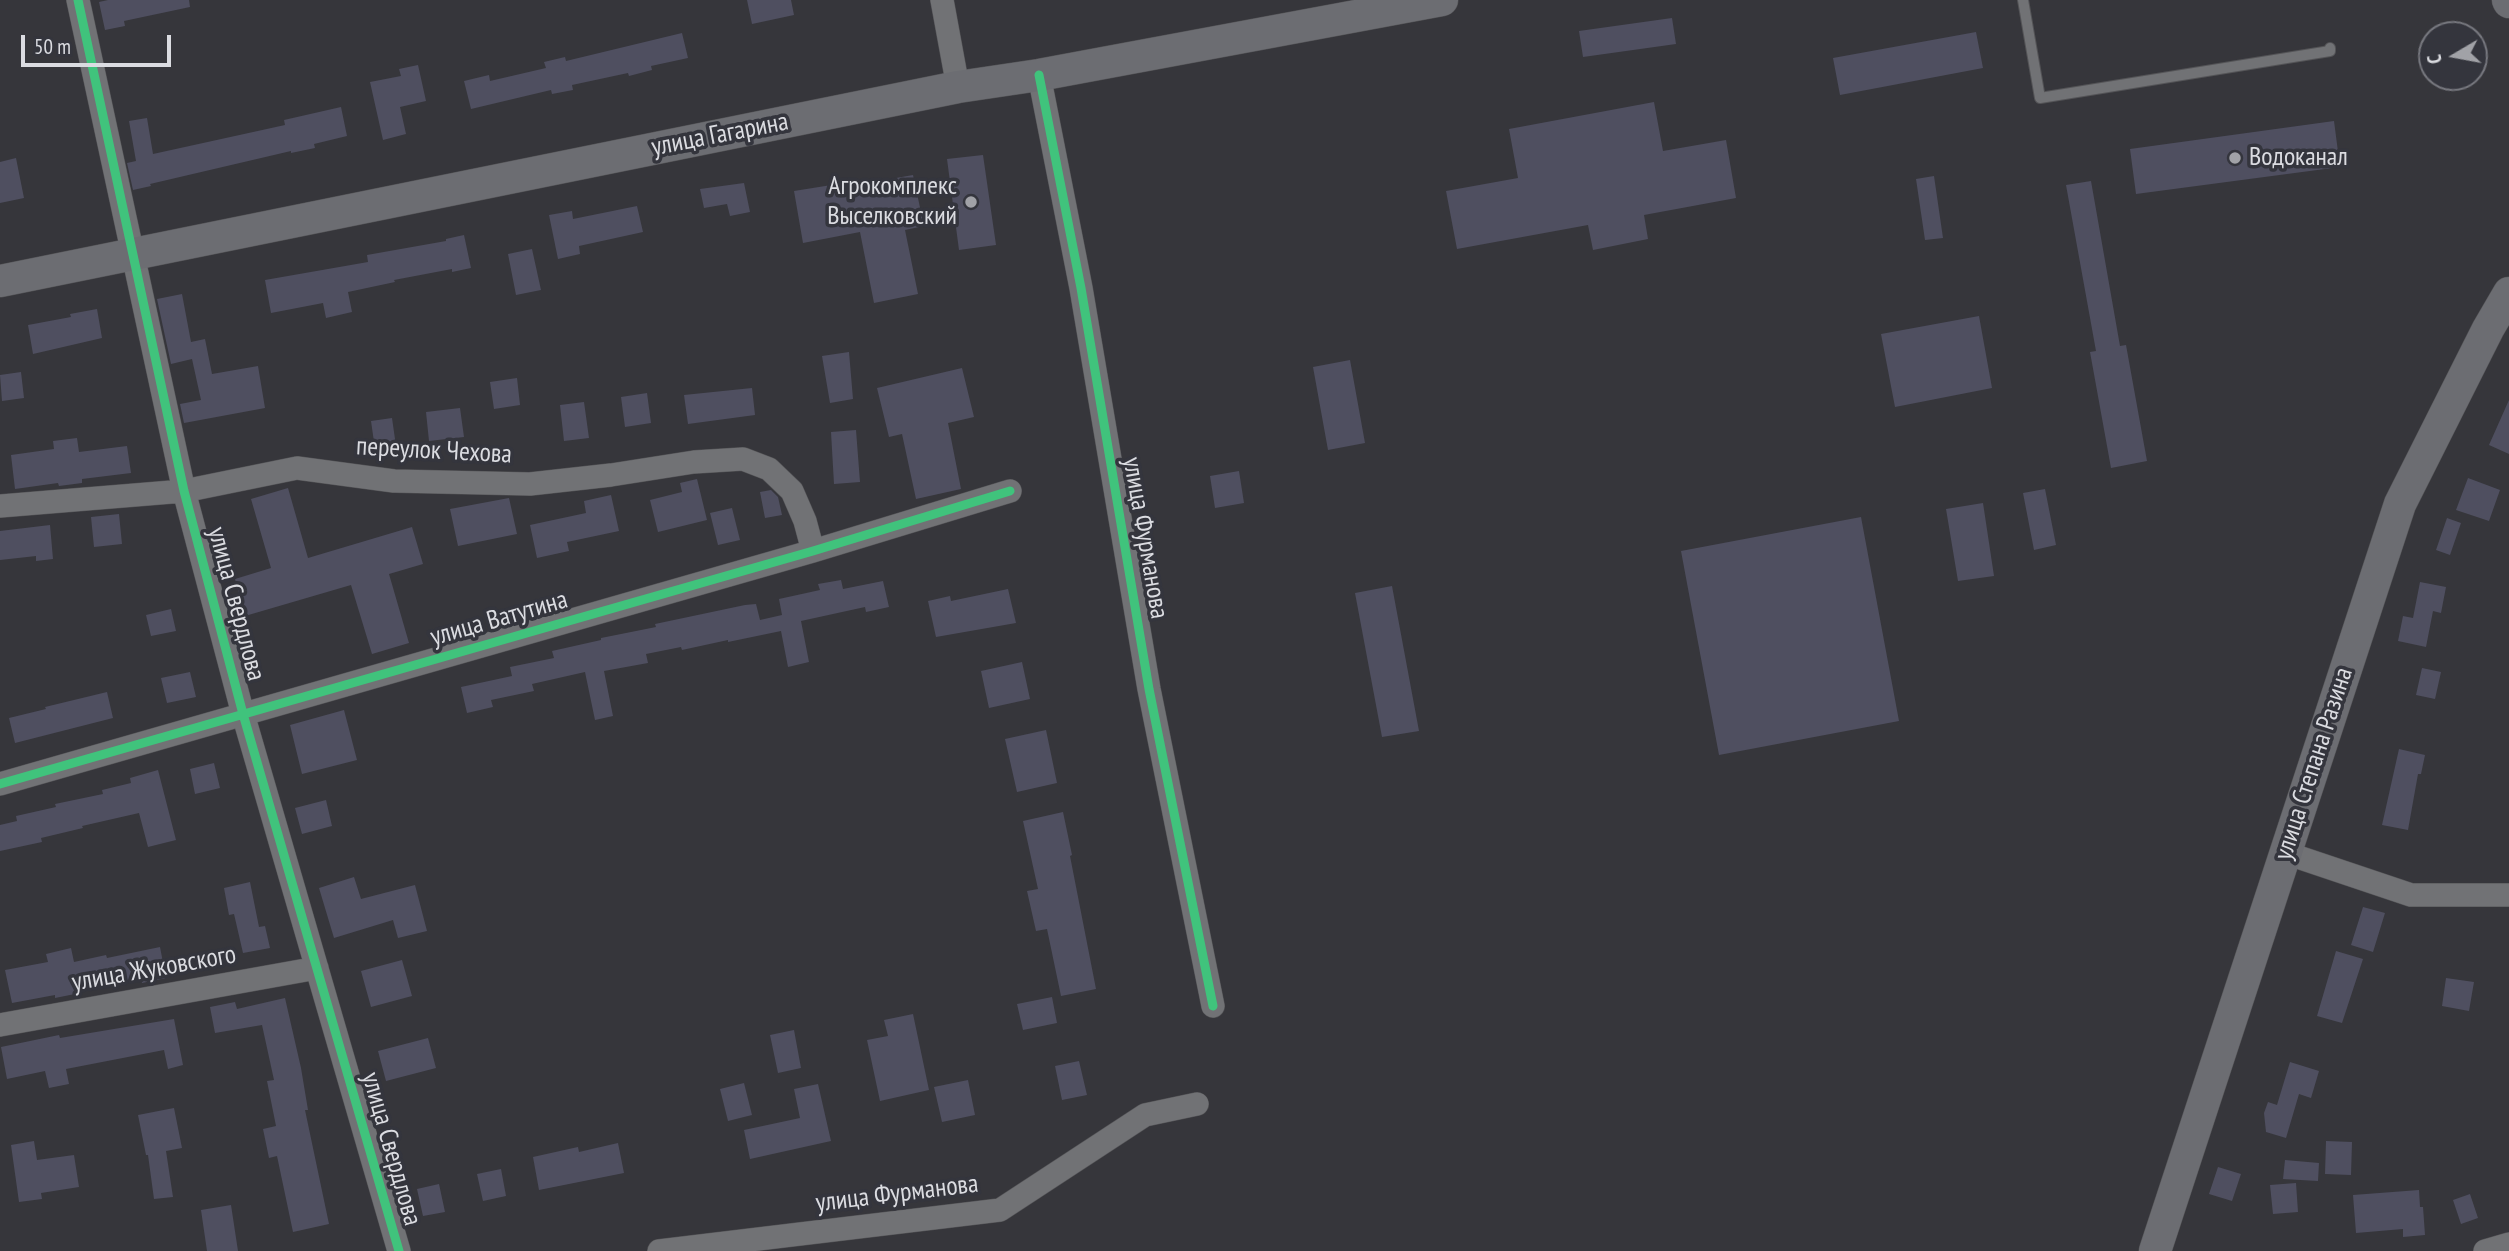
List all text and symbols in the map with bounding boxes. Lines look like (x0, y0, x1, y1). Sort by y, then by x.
scale bar (24, 21, 175, 65)
north arrow (2418, 21, 2488, 91)
text: 50 m (34, 33, 71, 60)
text: С (2422, 53, 2447, 66)
street label: улица Гагарина (649, 106, 791, 164)
place label: Водоканал (2249, 142, 2348, 174)
marker: Водоканал (2227, 150, 2243, 166)
place label: Агрокомплекс Выселковский (827, 171, 957, 232)
marker: Агрокомплекс Выселковский (963, 194, 979, 210)
street label: переулок Чехова (355, 431, 513, 471)
street label: улица Фурманова (1115, 455, 1175, 621)
street label: улица Свердлова (201, 524, 271, 684)
street label: улица Ватутина (427, 585, 571, 653)
street label: улица Степана Разина (2268, 664, 2360, 864)
street label: улица Жуковского (70, 939, 238, 999)
street label: улица Свердлова (354, 1069, 428, 1229)
street label: улица Фурманова (814, 1169, 980, 1219)

